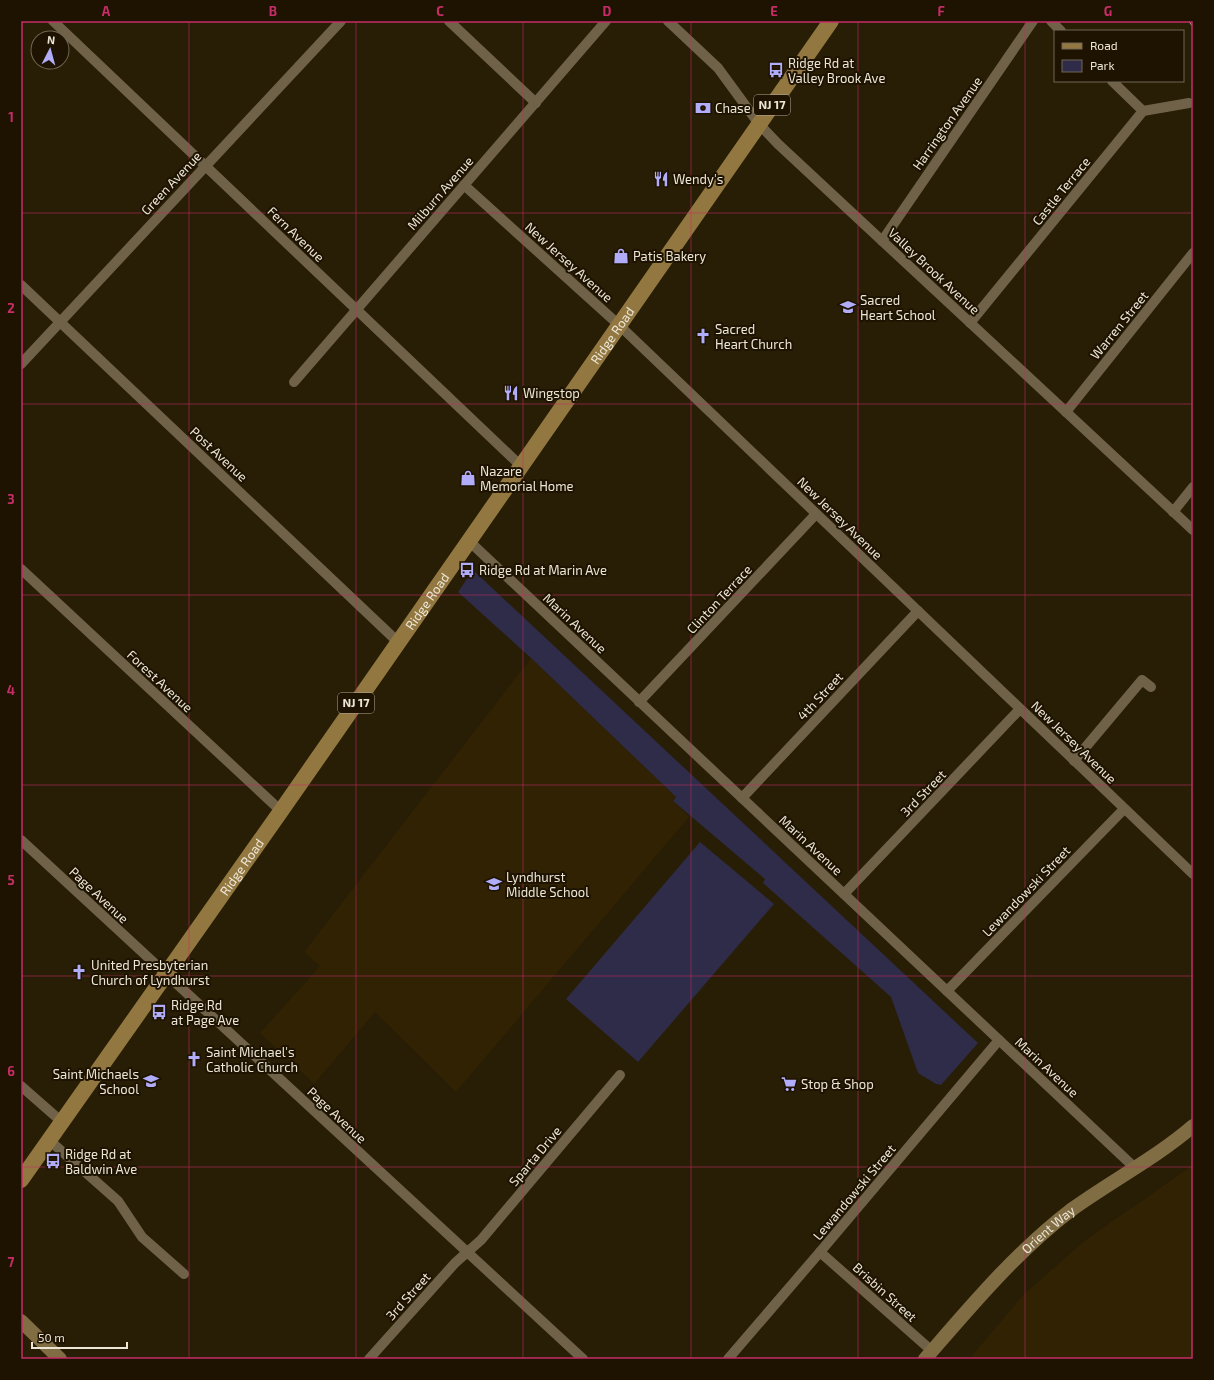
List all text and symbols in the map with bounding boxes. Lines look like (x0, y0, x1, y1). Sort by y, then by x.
text: A (102, 3, 111, 19)
text: B (269, 3, 277, 19)
text: C (436, 3, 444, 19)
text: D (603, 3, 612, 19)
text: E (770, 3, 778, 19)
text: F (937, 3, 945, 19)
text: G (1104, 3, 1112, 19)
north arrow (30, 30, 70, 70)
legend (1054, 30, 1184, 82)
text: N (46, 33, 56, 46)
text: Road (1090, 38, 1118, 52)
place label: Ridge Rd at Valley Brook Ave (788, 55, 885, 86)
text: Park (1090, 58, 1115, 72)
bus stop icon: Ridge Rd at Valley Brook Ave (767, 61, 785, 79)
street label: Harrington Avenue (909, 73, 985, 173)
road number: NJ 17 (754, 95, 790, 115)
bank icon: Chase (694, 99, 712, 117)
place label: Chase (715, 100, 751, 116)
text: 1 (8, 109, 14, 125)
street label: Green Avenue (138, 148, 204, 218)
street label: Milburn Avenue (404, 153, 476, 233)
street label: Castle Terrace (1029, 154, 1093, 228)
restaurant icon: Wendy's (652, 170, 670, 188)
place label: Wendy's (673, 171, 723, 187)
street label: Fern Avenue (264, 203, 328, 265)
street label: New Jersey Avenue (522, 219, 616, 305)
street label: Valley Brook Avenue (885, 224, 983, 318)
shop icon: Patis Bakery (612, 247, 630, 265)
place label: Patis Bakery (633, 248, 706, 264)
street label: Warren Street (1087, 288, 1151, 362)
place label: Sacred Heart School (860, 292, 936, 323)
school or university icon: Sacred Heart School (839, 298, 857, 316)
text: 2 (7, 300, 15, 316)
street label: Ridge Road (587, 304, 638, 367)
place label: Sacred Heart Church (715, 321, 792, 352)
church icon: Sacred Heart Church (694, 327, 712, 345)
restaurant icon: Wingstop (502, 384, 520, 402)
place label: Wingstop (523, 385, 580, 401)
street label: Post Avenue (187, 423, 251, 485)
place label: Nazare Memorial Home (480, 463, 574, 494)
shop icon: Nazare Memorial Home (459, 469, 477, 487)
street label: New Jersey Avenue (794, 473, 886, 563)
text: 3 (7, 491, 15, 507)
bus stop icon: Ridge Rd at Marin Ave (458, 561, 476, 579)
street label: Clinton Terrace (683, 561, 755, 637)
place label: Ridge Rd at Marin Ave (479, 562, 607, 578)
street label: Ridge Road (402, 570, 452, 633)
street label: Marin Avenue (540, 590, 610, 656)
street label: Forest Avenue (124, 647, 196, 715)
street label: 4th Street (794, 669, 846, 723)
text: 4 (7, 682, 15, 698)
road number: NJ 17 (338, 693, 374, 713)
street label: New Jersey Avenue (1028, 697, 1120, 787)
street label: 3rd Street (897, 766, 949, 820)
street label: Marin Avenue (776, 812, 846, 878)
street label: Ridge Road (216, 835, 267, 898)
street label: Lewandowski Street (979, 842, 1073, 940)
street label: Page Avenue (66, 864, 132, 926)
place label: Lyndhurst Middle School (506, 869, 589, 900)
text: 5 (7, 872, 15, 888)
school or university icon: Lyndhurst Middle School (485, 875, 503, 893)
place label: United Presbyterian Church of Lyndhurst (91, 957, 210, 988)
church icon: United Presbyterian Church of Lyndhurst (70, 963, 88, 981)
place label: Ridge Rd at Page Ave (171, 997, 239, 1028)
bus stop icon: Ridge Rd at Page Ave (150, 1003, 168, 1021)
street label: Marin Avenue (1012, 1034, 1082, 1100)
place label: Saint Michael's Catholic Church (206, 1044, 298, 1075)
church icon: Saint Michael's Catholic Church (185, 1050, 203, 1068)
text: 6 (7, 1063, 15, 1079)
place label: Saint Michaels School (53, 1066, 139, 1097)
school or university icon: Saint Michaels School (142, 1072, 160, 1090)
supermarket icon: Stop & Shop (780, 1075, 798, 1093)
place label: Stop & Shop (801, 1076, 874, 1092)
street label: Page Avenue (304, 1084, 370, 1146)
street label: Sparta Drive (505, 1123, 565, 1189)
street label: Lewandowski Street (809, 1141, 899, 1243)
place label: Ridge Rd at Baldwin Ave (65, 1146, 137, 1177)
bus stop icon: Ridge Rd at Baldwin Ave (44, 1152, 62, 1170)
street label: Orient Way (1018, 1202, 1078, 1257)
text: 7 (8, 1254, 15, 1270)
street label: Brisbin Street (850, 1259, 920, 1325)
street label: 3rd Street (382, 1269, 434, 1323)
scale bar (32, 1324, 127, 1350)
text: 50 m (38, 1330, 65, 1344)

